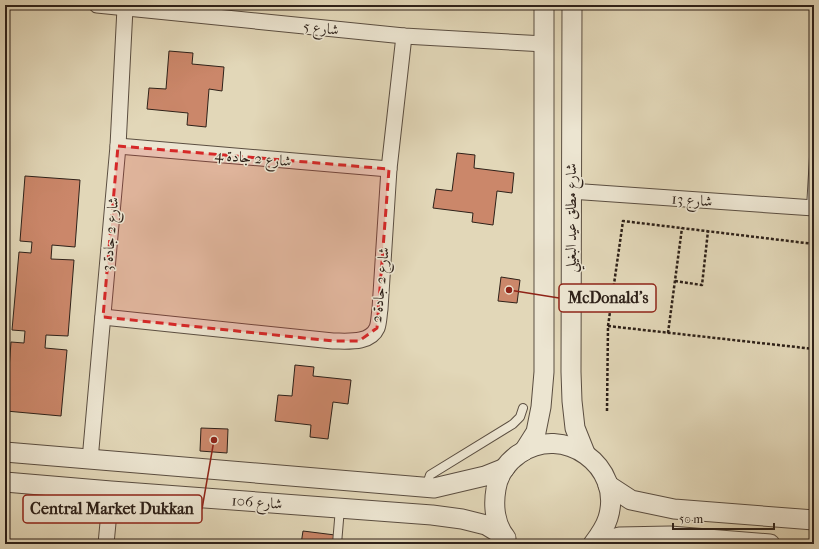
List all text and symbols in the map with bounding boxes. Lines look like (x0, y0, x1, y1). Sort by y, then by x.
street label: شارع 5 (302, 17, 340, 43)
street label: شارع 2 جادة 4 (213, 146, 292, 174)
street label: شارع مطلق عيد البغيلي (562, 163, 585, 273)
street label: شارع 13 (671, 190, 713, 214)
street label: شارع 2 جادة 3 (98, 196, 126, 272)
street label: شارع 2 جادة 2 (367, 246, 397, 324)
callout: McDonald's (559, 284, 656, 312)
text: McDonald's (567, 288, 648, 307)
street label: شارع 106 (231, 491, 283, 517)
callout: Central Market Dukkan (23, 495, 202, 523)
text: Central Market Dukkan (30, 499, 195, 518)
scale bar (673, 505, 774, 531)
text: 50 m (679, 512, 703, 526)

